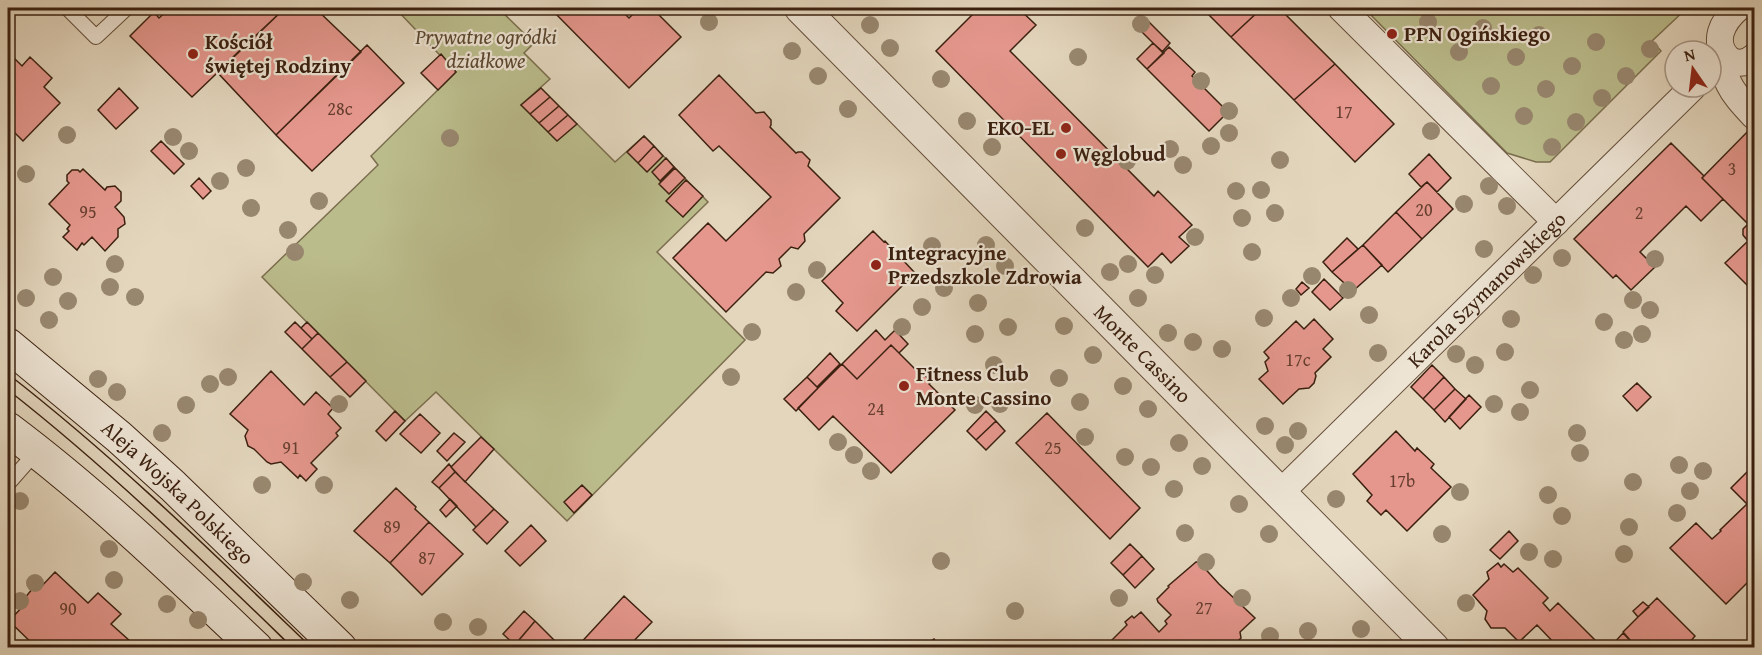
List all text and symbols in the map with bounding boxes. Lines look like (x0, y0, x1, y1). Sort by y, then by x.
place label: PPN Ogińskiego (1404, 18, 1550, 49)
park label: Prywatne ogródki działkowe (414, 21, 557, 76)
place label: Kościół świętej Rodziny (205, 26, 351, 81)
marker: PPN Ogińskiego (1385, 27, 1399, 41)
north arrow (1663, 39, 1723, 99)
text: N (1681, 41, 1698, 67)
marker: Kościół świętej Rodziny (186, 47, 200, 61)
house number: 28c (327, 95, 353, 122)
house number: 17 (1335, 98, 1353, 125)
place label: EKO-EL (987, 112, 1054, 143)
marker: EKO-EL (1059, 121, 1073, 135)
place label: Węglobud (1073, 138, 1166, 169)
marker: Węglobud (1054, 147, 1068, 161)
house number: 3 (1728, 155, 1736, 182)
house number: 20 (1415, 196, 1433, 223)
house number: 95 (79, 198, 97, 225)
house number: 2 (1635, 199, 1643, 226)
street label: Karola Szymanowskiego (1400, 204, 1573, 375)
place label: Integracyjne Przedszkole Zdrowia (888, 237, 1082, 292)
marker: Integracyjne Przedszkole Zdrowia (869, 258, 883, 272)
street label: Monte Cassino (1087, 297, 1199, 410)
house number: 17c (1285, 346, 1311, 373)
place label: Fitness Club Monte Cassino (916, 358, 1051, 413)
marker: Fitness Club Monte Cassino (897, 379, 911, 393)
house number: 24 (867, 395, 885, 422)
street label: Aleja Wojska Polskiego (95, 413, 261, 572)
house number: 91 (282, 434, 300, 461)
house number: 25 (1044, 434, 1062, 461)
house number: 17b (1389, 467, 1415, 494)
house number: 89 (383, 513, 401, 540)
house number: 87 (418, 544, 436, 571)
house number: 27 (1195, 594, 1213, 621)
house number: 90 (59, 595, 77, 622)

